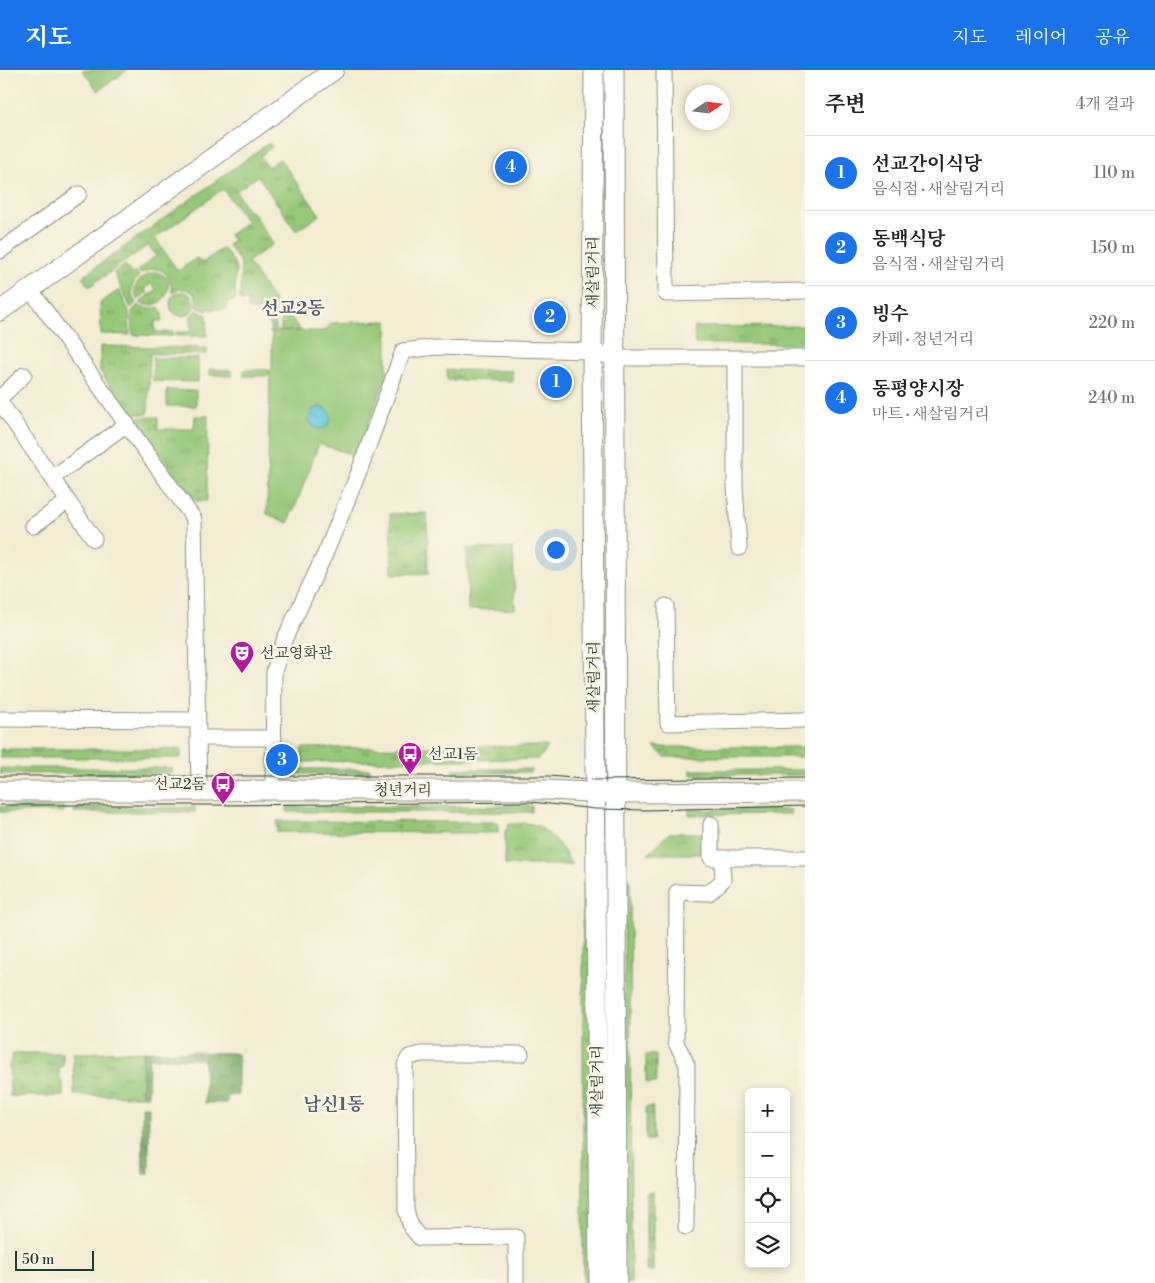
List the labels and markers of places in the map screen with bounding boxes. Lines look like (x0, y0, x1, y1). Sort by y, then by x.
pin: 4 (495, 148, 527, 186)
pin: 2 (534, 298, 566, 336)
pin: 1 (540, 363, 572, 401)
theatre icon: 선교영화관 (229, 640, 255, 674)
place label: 선교영화관 (260, 644, 333, 663)
pin: 3 (266, 741, 298, 779)
bus stop icon: 선교1돔 (397, 741, 423, 775)
place label: 선교1돔 (428, 745, 478, 764)
bus stop icon: 선교2돔 (210, 771, 236, 805)
place label: 선교2돔 (154, 775, 206, 794)

